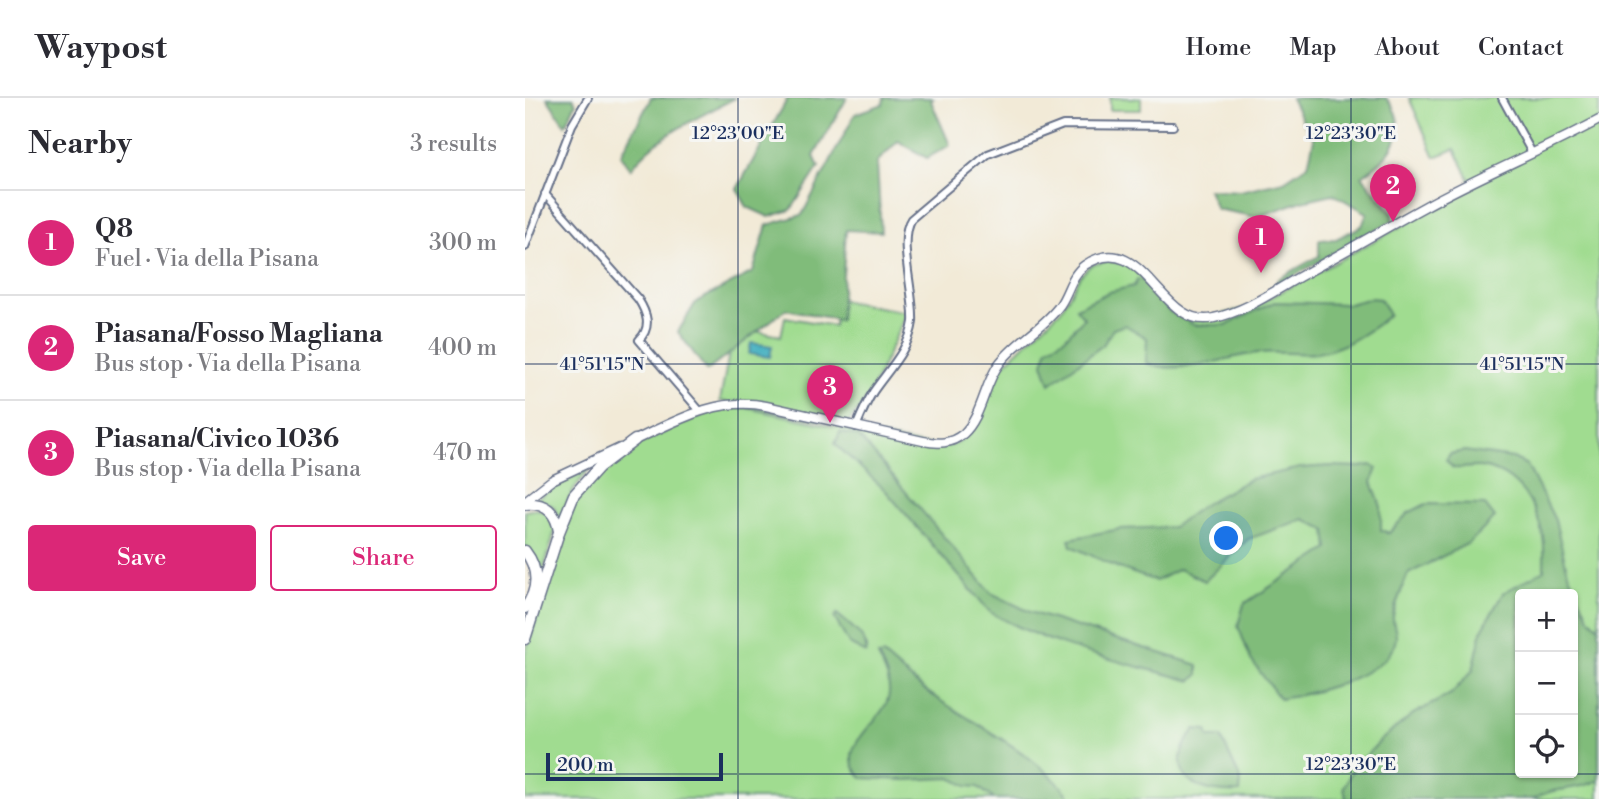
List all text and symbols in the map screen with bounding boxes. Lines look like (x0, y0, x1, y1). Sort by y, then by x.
text: Waypost (35, 28, 167, 69)
text: Home (1186, 33, 1251, 63)
text: Map (1289, 33, 1337, 63)
text: About (1375, 33, 1440, 63)
text: Contact (1478, 33, 1564, 63)
text: 12°23'00"E (692, 122, 784, 145)
text: 12°23'30"E (1306, 122, 1396, 145)
text: Nearby (28, 125, 132, 163)
text: 3 results (410, 130, 497, 158)
pin: 2 (1370, 164, 1416, 222)
text: Q8 (95, 213, 133, 245)
pin: 1 (1238, 215, 1284, 273)
text: 1 (45, 229, 57, 257)
text: 300 m (429, 229, 497, 257)
text: Fuel · Via della Pisana (95, 245, 319, 273)
text: Piasana/Fosso Magliana (95, 318, 383, 350)
text: 2 (44, 334, 58, 362)
text: 400 m (428, 334, 497, 362)
text: Bus stop · Via della Pisana (95, 350, 361, 378)
text: 41°51'15"N (560, 353, 645, 376)
text: 41°51'15"N (1480, 353, 1565, 376)
pin: 3 (807, 365, 853, 423)
text: Piasana/Civico 1036 (95, 423, 339, 455)
text: 3 (44, 439, 58, 467)
text: 470 m (433, 439, 497, 467)
text: Bus stop · Via della Pisana (95, 455, 361, 483)
your location (1209, 521, 1243, 555)
button: Save (28, 525, 256, 591)
button: Share (270, 525, 497, 591)
map controls (1515, 589, 1578, 778)
button: + (1515, 589, 1578, 652)
button: − (1515, 652, 1578, 715)
button: locate (1515, 715, 1578, 778)
scale bar (546, 750, 723, 782)
text: 200 m (557, 753, 614, 777)
text: 12°23'30"E (1306, 753, 1396, 776)

